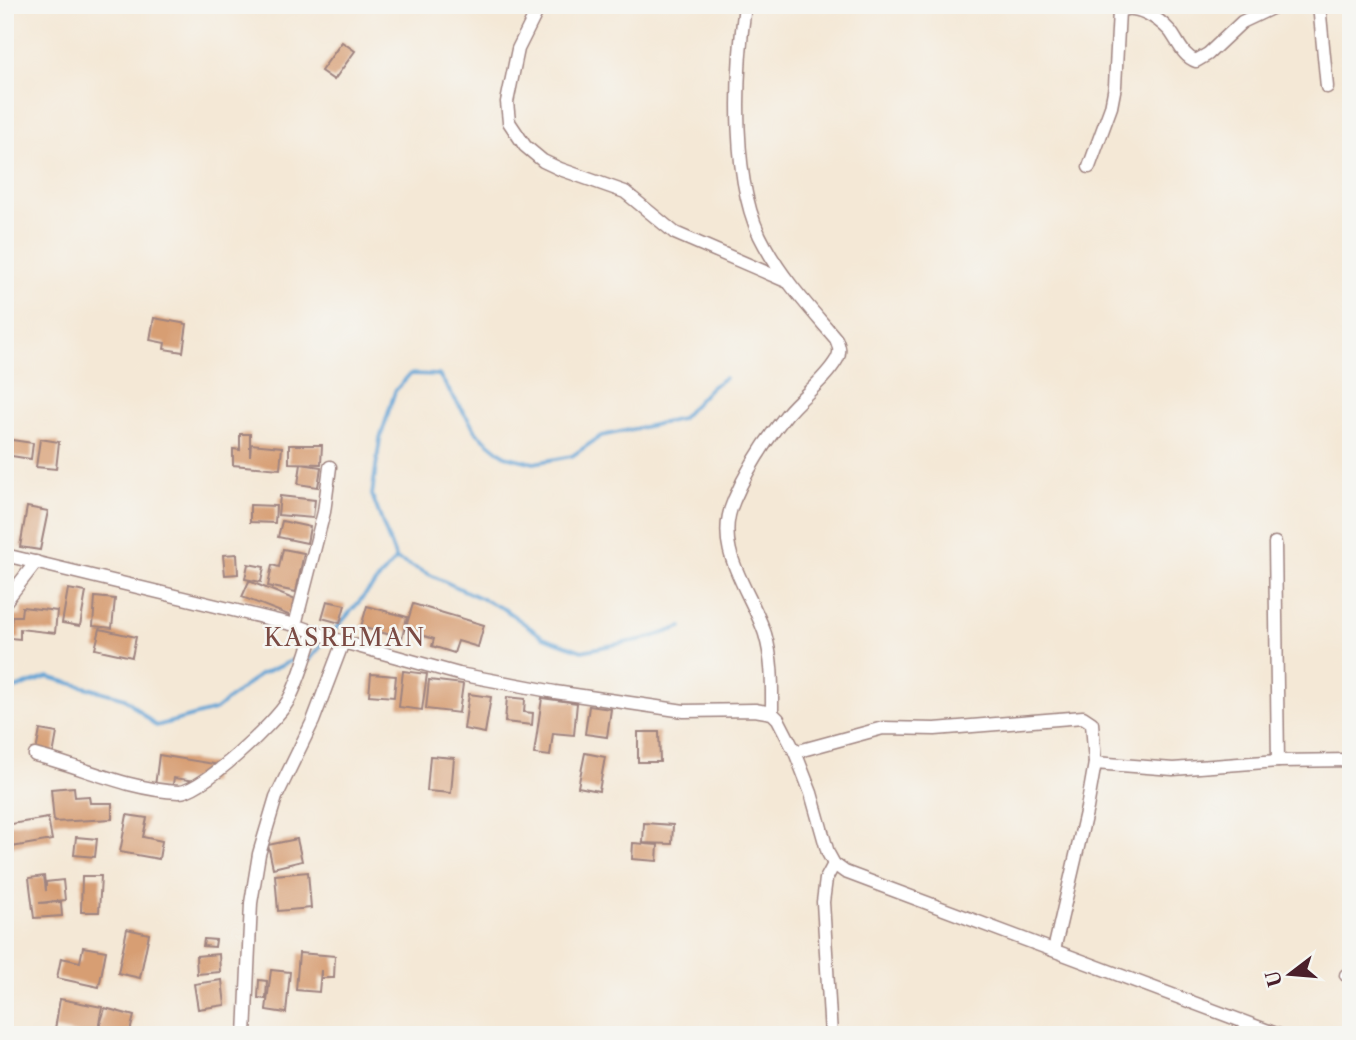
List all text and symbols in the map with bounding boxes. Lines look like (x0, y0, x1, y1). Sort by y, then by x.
district label: KASREMAN (264, 623, 426, 652)
north arrow (1254, 939, 1324, 1009)
text: U (1261, 967, 1287, 989)

